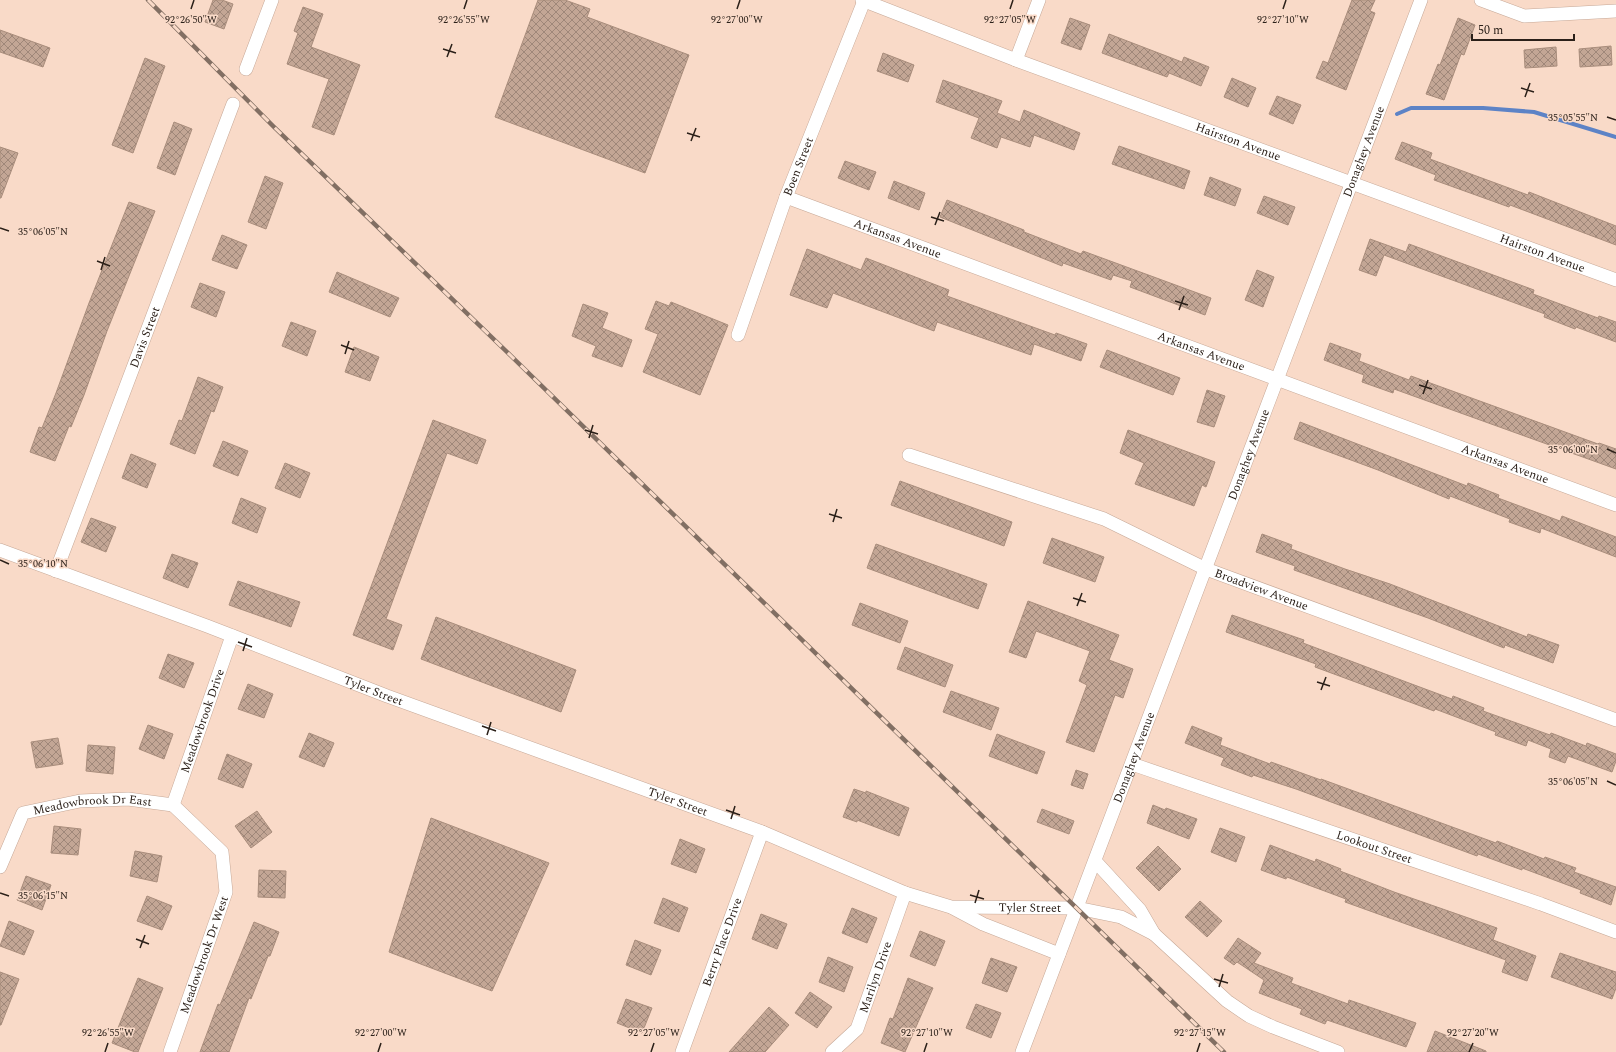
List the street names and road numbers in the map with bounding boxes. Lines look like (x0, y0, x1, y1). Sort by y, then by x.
street label: Donaghey Avenue (1338, 103, 1390, 200)
street label: Hairston Avenue (1193, 118, 1284, 166)
street label: Boen Street (778, 134, 819, 199)
street label: Arkansas Avenue (851, 214, 944, 264)
street label: Hairston Avenue (1497, 229, 1588, 278)
street label: Davis Street (125, 304, 165, 371)
street label: Arkansas Avenue (1155, 327, 1248, 377)
street label: Donaghey Avenue (1223, 406, 1275, 503)
street label: Arkansas Avenue (1458, 439, 1552, 489)
street label: Broadview Avenue (1212, 564, 1311, 616)
street label: Meadowbrook Drive (176, 666, 230, 776)
street label: Tyler Street (341, 671, 406, 711)
street label: Donaghey Avenue (1108, 709, 1160, 806)
street label: Tyler Street (645, 782, 710, 822)
street label: Meadowbrook Dr East (31, 790, 153, 821)
street label: Lookout Street (1334, 826, 1415, 869)
street label: Meadowbrook Dr West (175, 894, 234, 1016)
street label: Berry Place Drive (698, 895, 747, 989)
street label: Tyler Street (999, 898, 1061, 918)
street label: Marilyn Drive (854, 939, 897, 1016)

